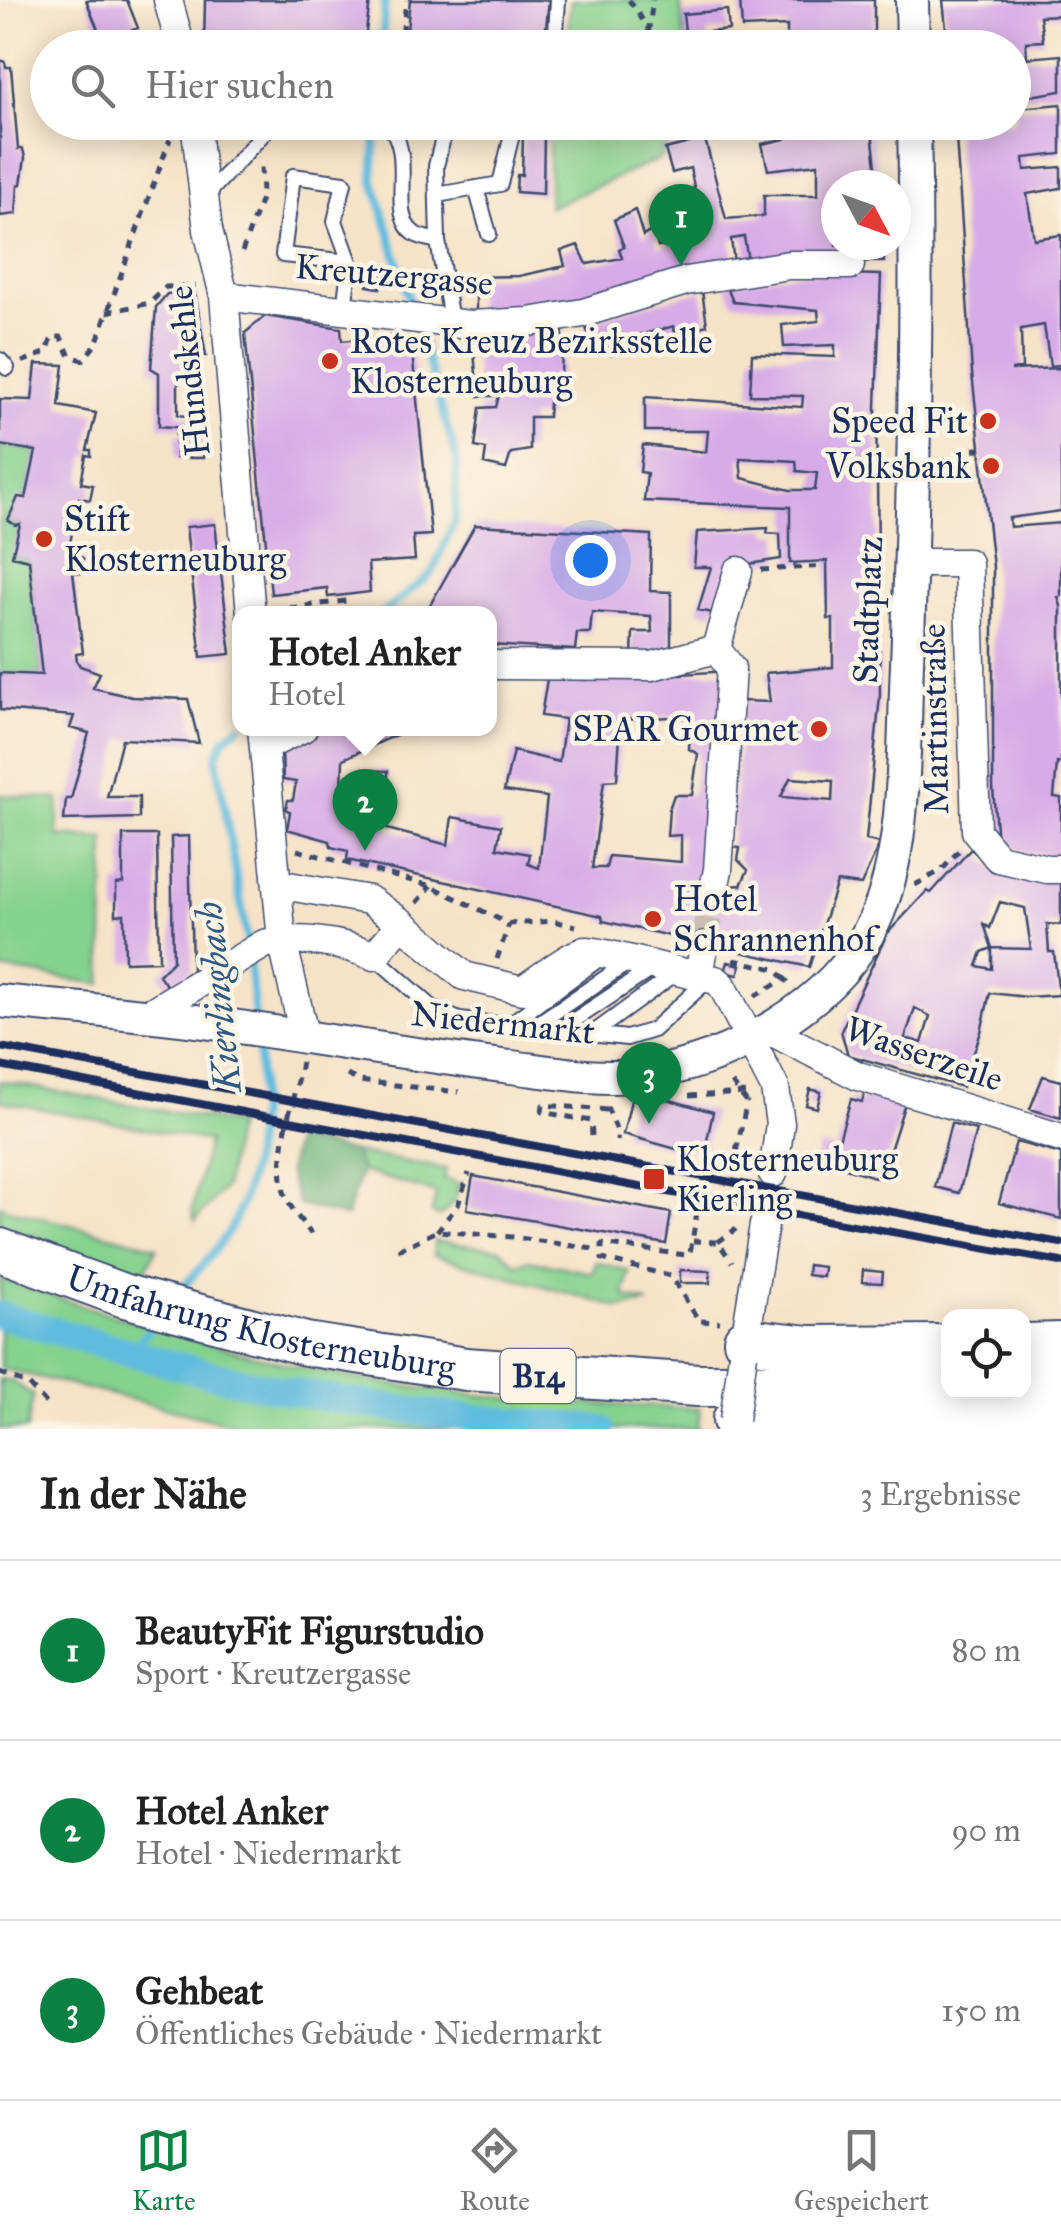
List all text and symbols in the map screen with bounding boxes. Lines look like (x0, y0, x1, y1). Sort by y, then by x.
search box (30, 30, 1031, 140)
icon: search (65, 58, 120, 113)
text: Hier suchen (145, 62, 334, 108)
north arrow (821, 170, 911, 260)
pin: 1 (648, 184, 714, 266)
street label: Kreutzergasse (293, 245, 495, 305)
street label: Hundskehle (159, 283, 219, 459)
place label: Rotes Kreuz Bezirksstelle Klosterneuburg (350, 320, 713, 403)
marker: Rotes Kreuz Bezirksstelle Klosterneuburg (319, 350, 341, 372)
place label: Speed Fit (831, 400, 968, 443)
marker: Speed Fit (977, 410, 999, 432)
place label: Volksbank (825, 445, 972, 488)
marker: Volksbank (980, 455, 1002, 477)
place label: Stift Klosterneuburg (64, 498, 287, 581)
marker: Stift Klosterneuburg (33, 528, 55, 550)
your location (565, 535, 616, 586)
street label: Stadtplatz (844, 536, 892, 684)
popup (232, 606, 497, 736)
street label: Martinstraße (912, 623, 958, 815)
text: Hotel Anker (268, 629, 461, 675)
text: Hotel (268, 675, 345, 714)
place label: SPAR Gourmet (572, 708, 799, 751)
marker: SPAR Gourmet (808, 718, 830, 740)
pin: 2 (332, 768, 398, 851)
place label: Hotel Schrannenhof (673, 878, 881, 961)
water label: Kierlingbach (185, 899, 251, 1097)
marker: Hotel Schrannenhof (642, 908, 664, 930)
street label: Niedermarkt (409, 992, 597, 1054)
street label: Wasserzeile (840, 1007, 1008, 1101)
pin: 3 (616, 1042, 682, 1124)
place label: Klosterneuburg Kierling (676, 1138, 899, 1221)
marker: Klosterneuburg Kierling (641, 1166, 667, 1192)
street label: Umfahrung Klosterneuburg (61, 1255, 459, 1389)
map controls (941, 1309, 1031, 1399)
button: locate (941, 1309, 1031, 1399)
road number: B14 (500, 1349, 576, 1403)
text: In der Nähe (40, 1468, 247, 1520)
text: 3 Ergebnisse (860, 1475, 1021, 1514)
text: BeautyFit Figurstudio (135, 1608, 484, 1654)
text: 1 (66, 1631, 79, 1670)
text: 80 m (952, 1631, 1021, 1670)
text: Sport · Kreutzergasse (135, 1654, 411, 1693)
text: Hotel Anker (135, 1788, 328, 1834)
text: 2 (65, 1811, 80, 1850)
text: 90 m (951, 1811, 1021, 1850)
text: Hotel · Niedermarkt (135, 1834, 401, 1873)
text: Gehbeat (135, 1968, 263, 2014)
text: 3 (66, 1991, 79, 2030)
text: 150 m (941, 1991, 1021, 2030)
text: Öffentliches Gebäude · Niedermarkt (135, 2014, 602, 2053)
tab: Karte (132, 2123, 196, 2218)
tab: Route (460, 2123, 530, 2218)
tab: Gespeichert (794, 2123, 929, 2218)

